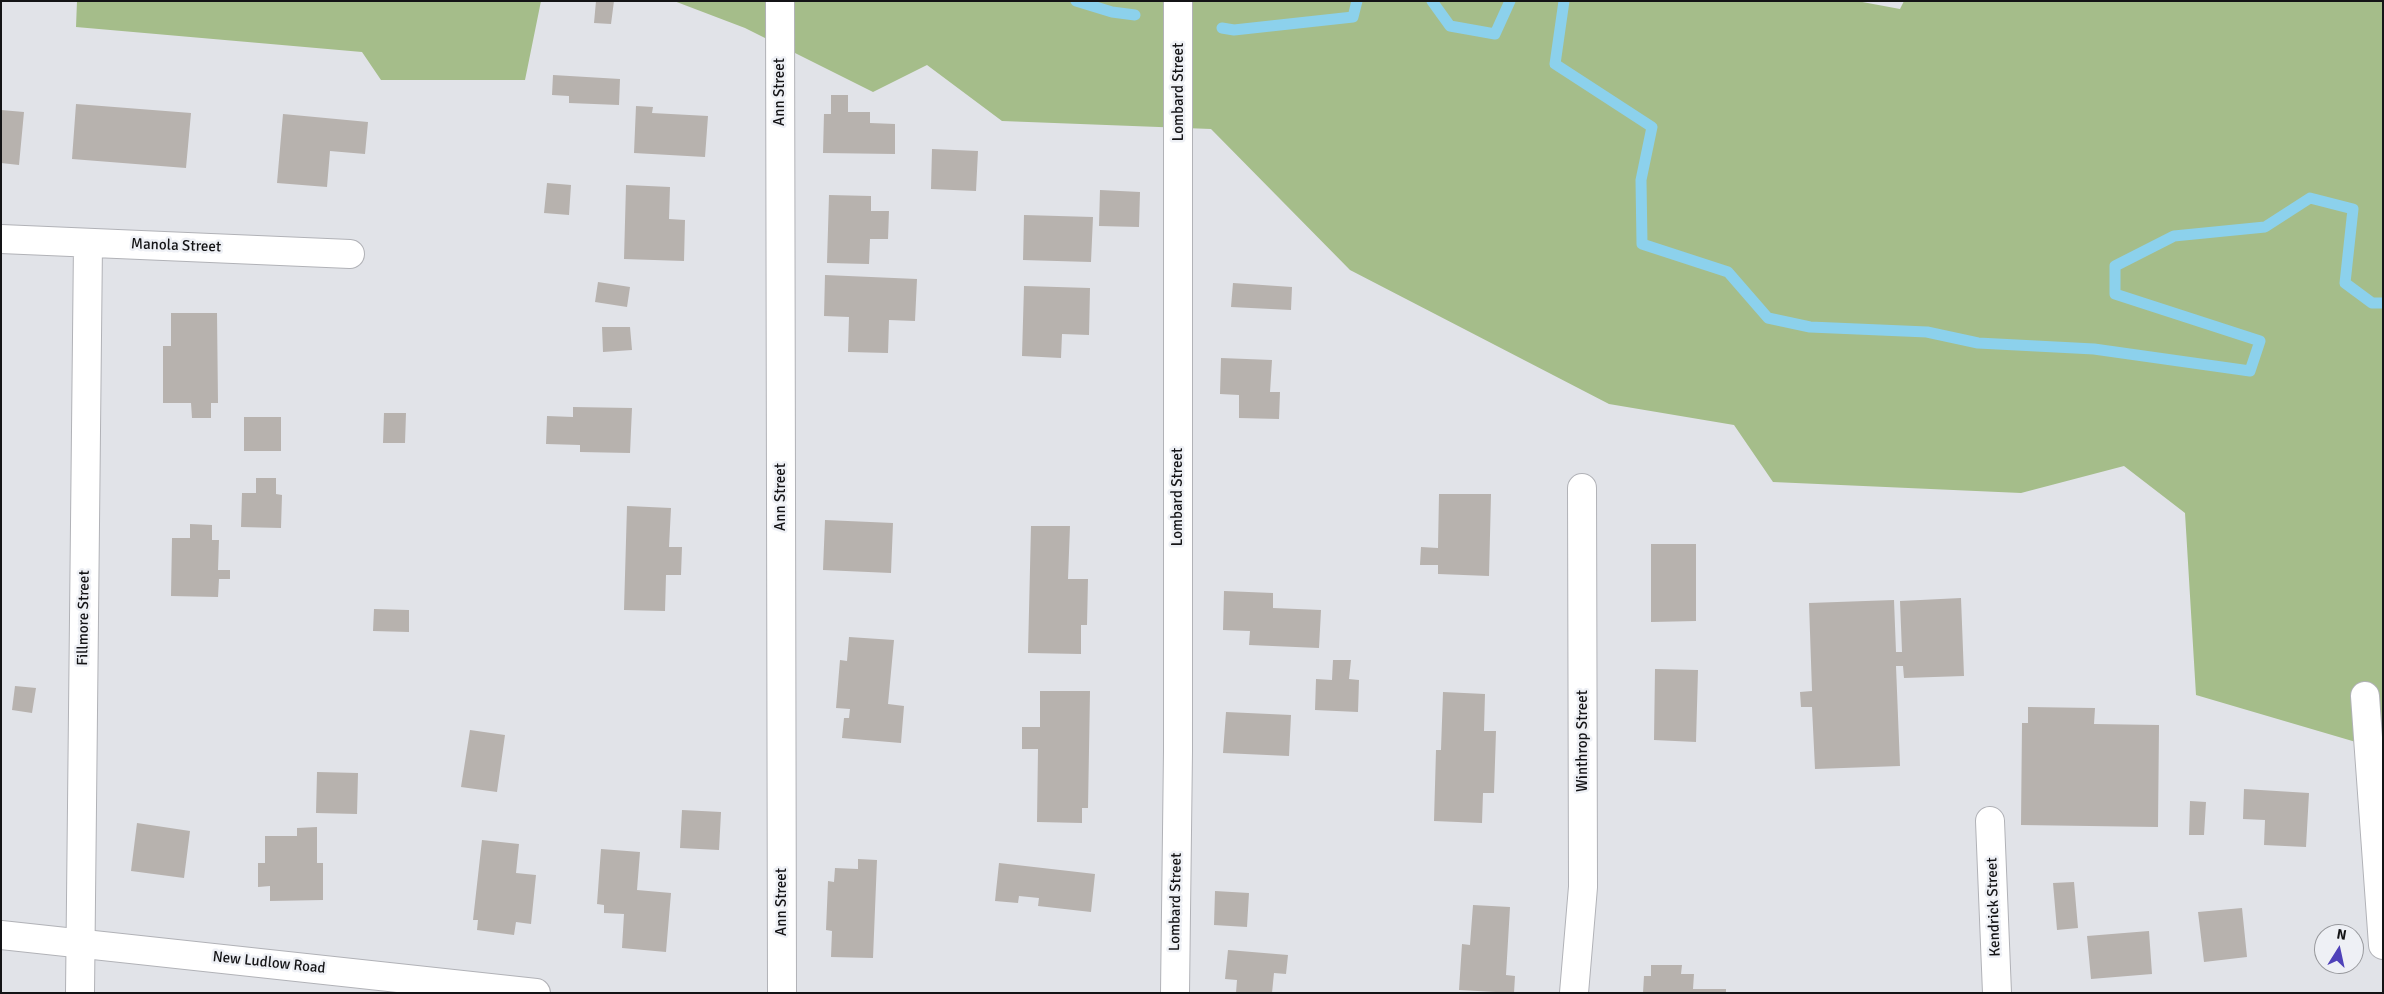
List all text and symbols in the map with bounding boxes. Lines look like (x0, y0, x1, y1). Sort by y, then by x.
street label: Lombard Street (1170, 43, 1188, 141)
street label: Ann Street (771, 58, 789, 126)
street label: Manola Street (131, 235, 221, 257)
street label: Lombard Street (1169, 448, 1187, 546)
street label: Ann Street (772, 463, 790, 531)
street label: Fillmore Street (74, 570, 94, 666)
street label: Winthrop Street (1574, 690, 1592, 792)
street label: Lombard Street (1166, 853, 1186, 951)
street label: Kendrick Street (1983, 857, 2005, 957)
street label: Ann Street (773, 868, 791, 936)
north arrow (2314, 924, 2364, 974)
text: N (2335, 926, 2348, 944)
street label: New Ludlow Road (212, 948, 326, 978)

